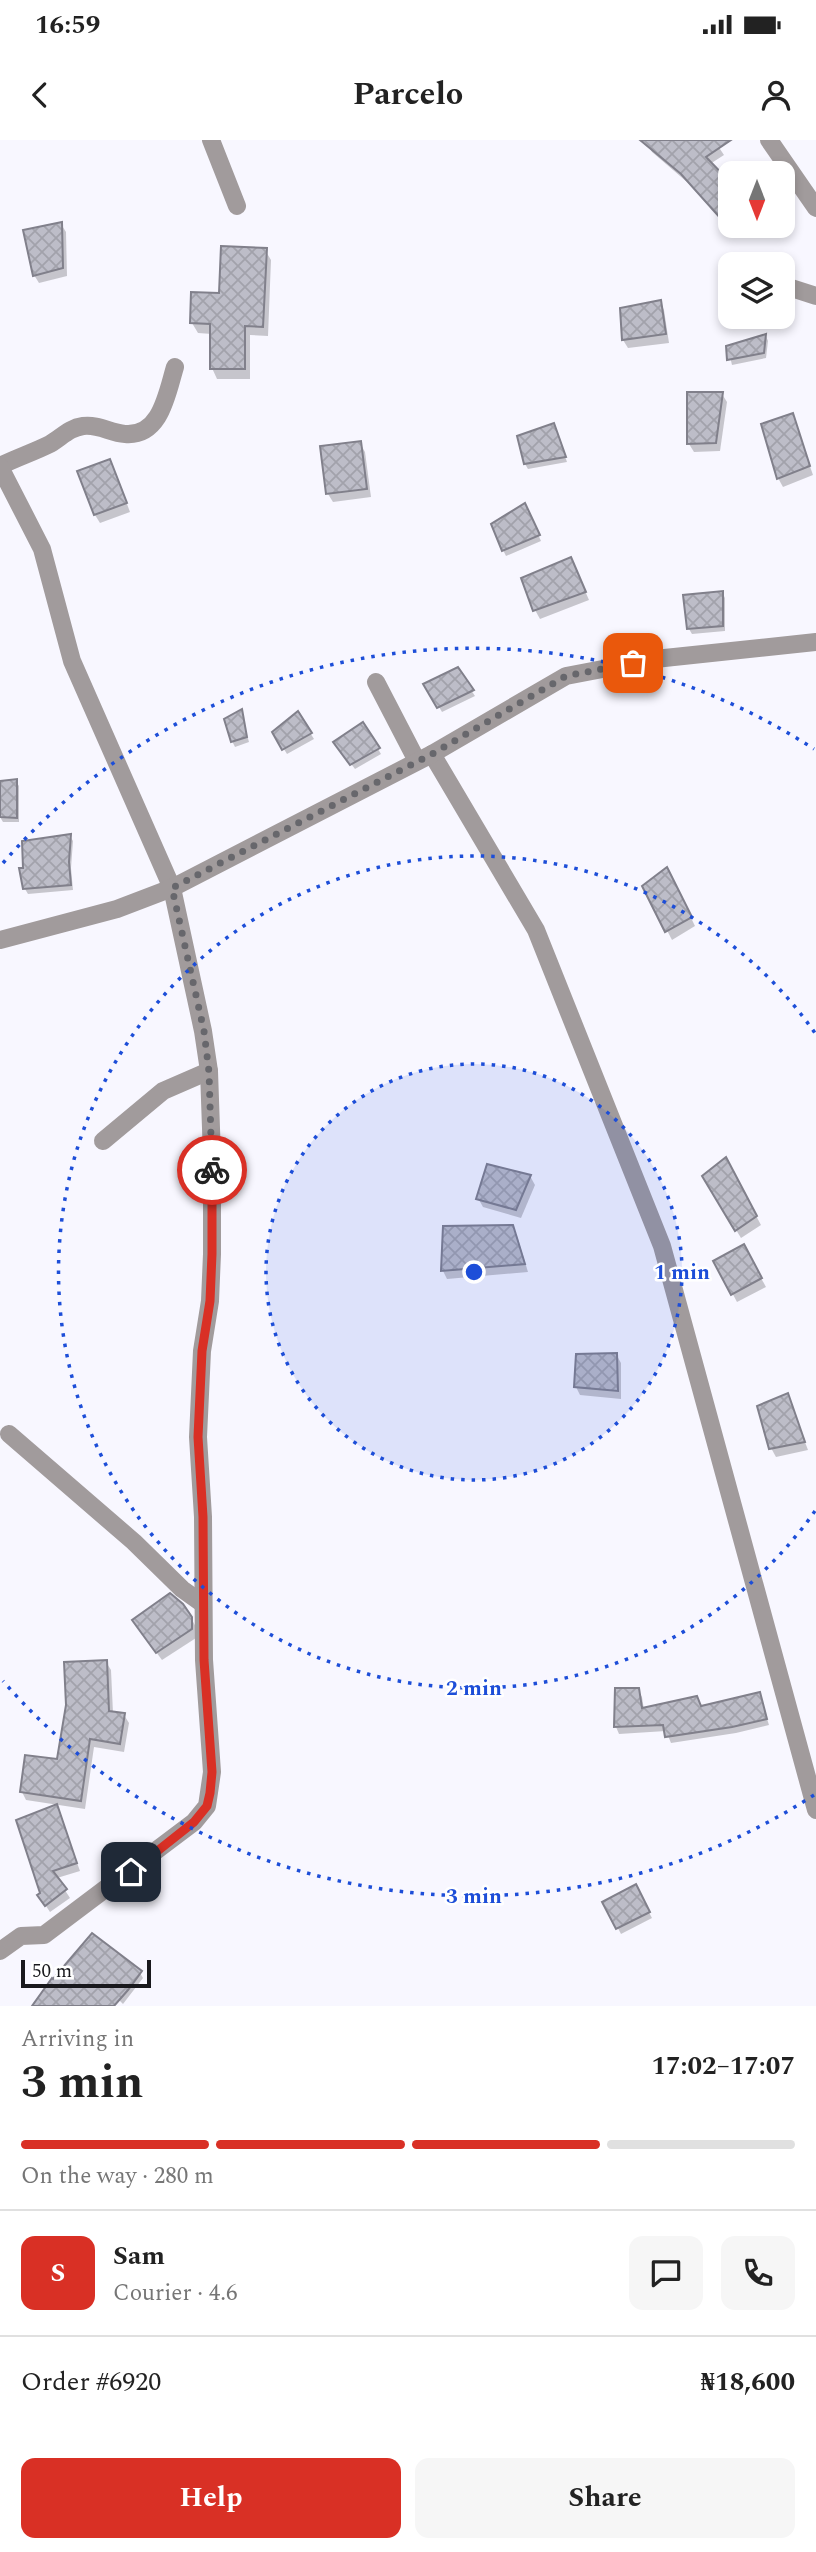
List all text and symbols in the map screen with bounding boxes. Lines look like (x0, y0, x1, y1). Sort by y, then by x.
text: 16:59 (35, 5, 100, 45)
text: Parcelo (353, 70, 463, 119)
icon: back (21, 76, 59, 114)
icon: person (757, 76, 795, 114)
north arrow (718, 161, 794, 238)
map controls (718, 161, 795, 329)
button: layers (718, 252, 795, 329)
pin (603, 633, 663, 693)
icon: bag (614, 644, 652, 682)
courier (177, 1135, 247, 1205)
icon: bike (193, 1151, 231, 1189)
text: 1 min (654, 1257, 710, 1289)
centre of rings (462, 1260, 486, 1284)
text: 2 min (446, 1673, 502, 1705)
pin (101, 1842, 161, 1902)
icon: home (112, 1853, 150, 1891)
text: 3 min (446, 1881, 502, 1913)
scale bar (21, 1957, 150, 1989)
text: 50 m (32, 1957, 72, 1986)
text: Arriving in (21, 2022, 134, 2057)
text: 17:02–17:07 (651, 2046, 795, 2086)
text: 3 min (21, 2048, 143, 2118)
text: On the way · 280 m (21, 2159, 214, 2194)
text: Sam (113, 2236, 165, 2276)
button: chat (629, 2236, 703, 2310)
button: phone (721, 2236, 795, 2310)
text: S (51, 2253, 65, 2293)
text: Courier · 4.6 (113, 2276, 238, 2311)
text: Order #6920 (21, 2362, 161, 2402)
text: ₦18,600 (701, 2362, 795, 2402)
button: Help (21, 2458, 401, 2538)
button: Share (415, 2458, 795, 2538)

